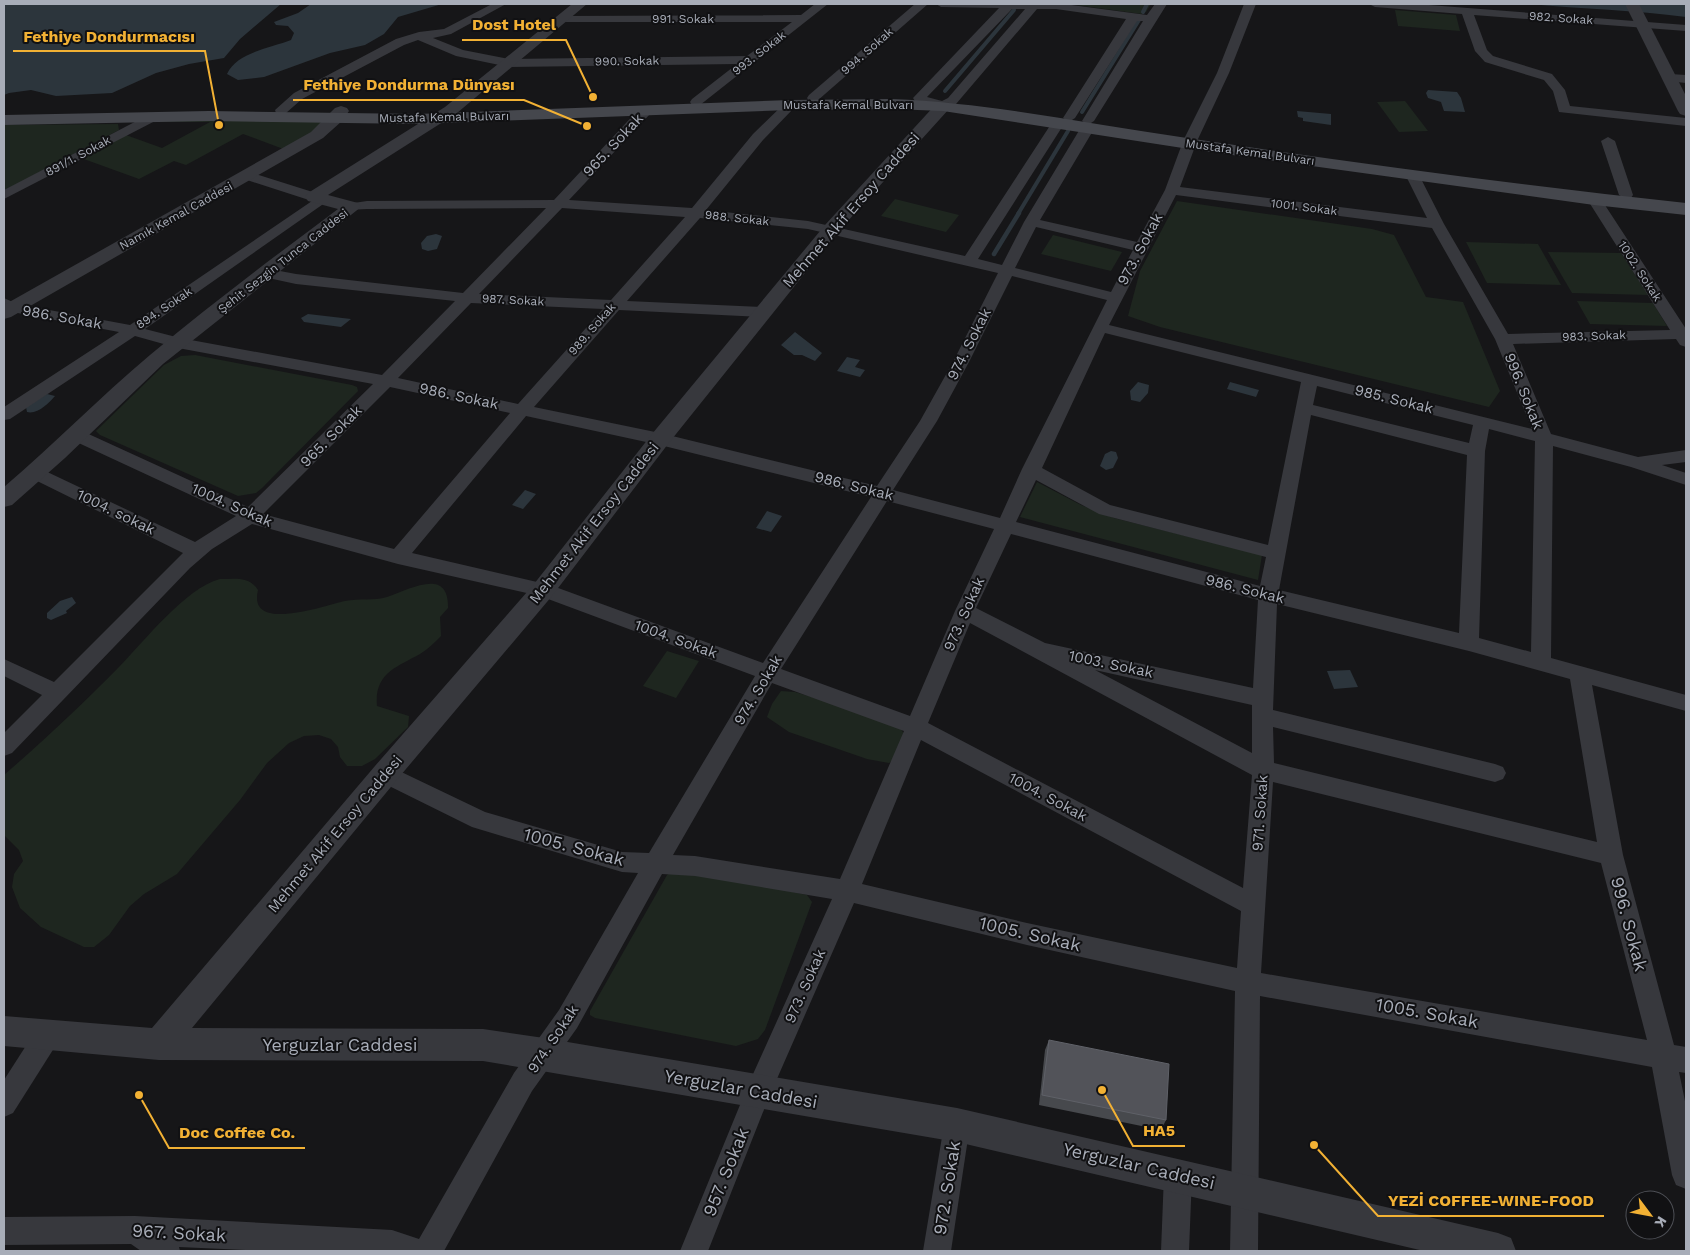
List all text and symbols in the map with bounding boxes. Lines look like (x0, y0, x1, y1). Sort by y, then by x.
callout: Dost Hotel (462, 9, 566, 40)
street label: 982. Sokak (1528, 9, 1594, 27)
street label: 991. Sokak (652, 12, 714, 26)
text: Dost Hotel (472, 15, 557, 34)
callout: Fethiye Dondurmacısı (13, 20, 205, 51)
street label: 994. Sokak (838, 24, 896, 77)
text: Fethiye Dondurmacısı (23, 27, 195, 46)
street label: 993. Sokak (729, 28, 789, 78)
street label: 990. Sokak (595, 53, 660, 69)
callout: Fethiye Dondurma Dünyası (293, 69, 524, 100)
text: Fethiye Dondurma Dünyası (303, 75, 515, 94)
street label: Mustafa Kemal Bulvarı (783, 98, 913, 112)
street label: Mustafa Kemal Bulvarı (379, 109, 509, 125)
street label: 965. Sokak (579, 109, 647, 180)
street label: Mehmet Akif Ersoy Caddesi (779, 129, 923, 291)
street label: 891/1. Sokak (43, 133, 113, 179)
street label: Mustafa Kemal Bulvarı (1185, 136, 1315, 168)
street label: Namık Kemal Caddesi (117, 179, 235, 253)
street label: 1001. Sokak (1270, 196, 1338, 218)
street label: Şehit Sezgin Tunca Caddesi (215, 206, 351, 316)
street label: 988. Sokak (704, 208, 770, 228)
street label: 973. Sokak (1113, 209, 1167, 288)
street label: 1002. Sokak (1615, 238, 1665, 304)
street label: 894. Sokak (133, 284, 195, 332)
street label: 987. Sokak (481, 291, 545, 309)
street label: 989. Sokak (566, 300, 619, 358)
street label: 986. Sokak (21, 301, 104, 333)
street label: 974. Sokak (943, 305, 995, 383)
street label: 983. Sokak (1562, 328, 1626, 344)
street label: 996. Sokak (1501, 350, 1548, 432)
street label: 986. Sokak (418, 379, 501, 413)
street label: 985. Sokak (1353, 381, 1436, 418)
street label: 965. Sokak (296, 401, 366, 471)
street label: Mehmet Akif Ersoy Caddesi (525, 439, 663, 607)
street label: 986. Sokak (813, 468, 896, 505)
street label: 1004. Sokak (189, 479, 276, 531)
street label: 1004. sokak (74, 485, 159, 539)
street label: 986. Sokak (1204, 571, 1287, 608)
street label: 973. Sokak (940, 574, 989, 654)
street label: 1004. Sokak (632, 616, 720, 662)
street label: 1003. Sokak (1067, 646, 1155, 682)
street label: 974. Sokak (730, 651, 786, 728)
street label: Mehmet Akif Ersoy Caddesi (264, 752, 406, 916)
street label: 1004. Sokak (1006, 769, 1091, 825)
street label: 971. Sokak (1248, 774, 1272, 852)
street label: 1005. Sokak (521, 823, 627, 870)
street label: 996. Sokak (1607, 874, 1652, 973)
street label: 1005. Sokak (977, 912, 1083, 955)
street label: 973. Sokak (781, 946, 830, 1026)
street label: 1005. Sokak (1374, 993, 1480, 1032)
street label: 974. Sokak (524, 1001, 583, 1077)
street label: Yerguzlar Caddesi (262, 1034, 418, 1055)
street label: Yerguzlar Caddesi (663, 1065, 819, 1112)
callout: HA5 (1133, 1115, 1185, 1146)
callout: Doc Coffee Co. (169, 1117, 305, 1148)
text: HA5 (1143, 1121, 1175, 1140)
text: Doc Coffee Co. (179, 1123, 295, 1142)
street label: 957. Sokak (698, 1124, 753, 1219)
street label: Yerguzlar Caddesi (1061, 1138, 1217, 1193)
street label: 972. Sokak (929, 1139, 964, 1236)
callout: YEZİ COFFEE-WINE-FOOD (1378, 1185, 1604, 1216)
north arrow (1625, 1190, 1675, 1240)
text: YEZİ COFFEE-WINE-FOOD (1388, 1191, 1594, 1210)
text: K (1652, 1214, 1670, 1230)
street label: 967. Sokak (132, 1220, 226, 1245)

